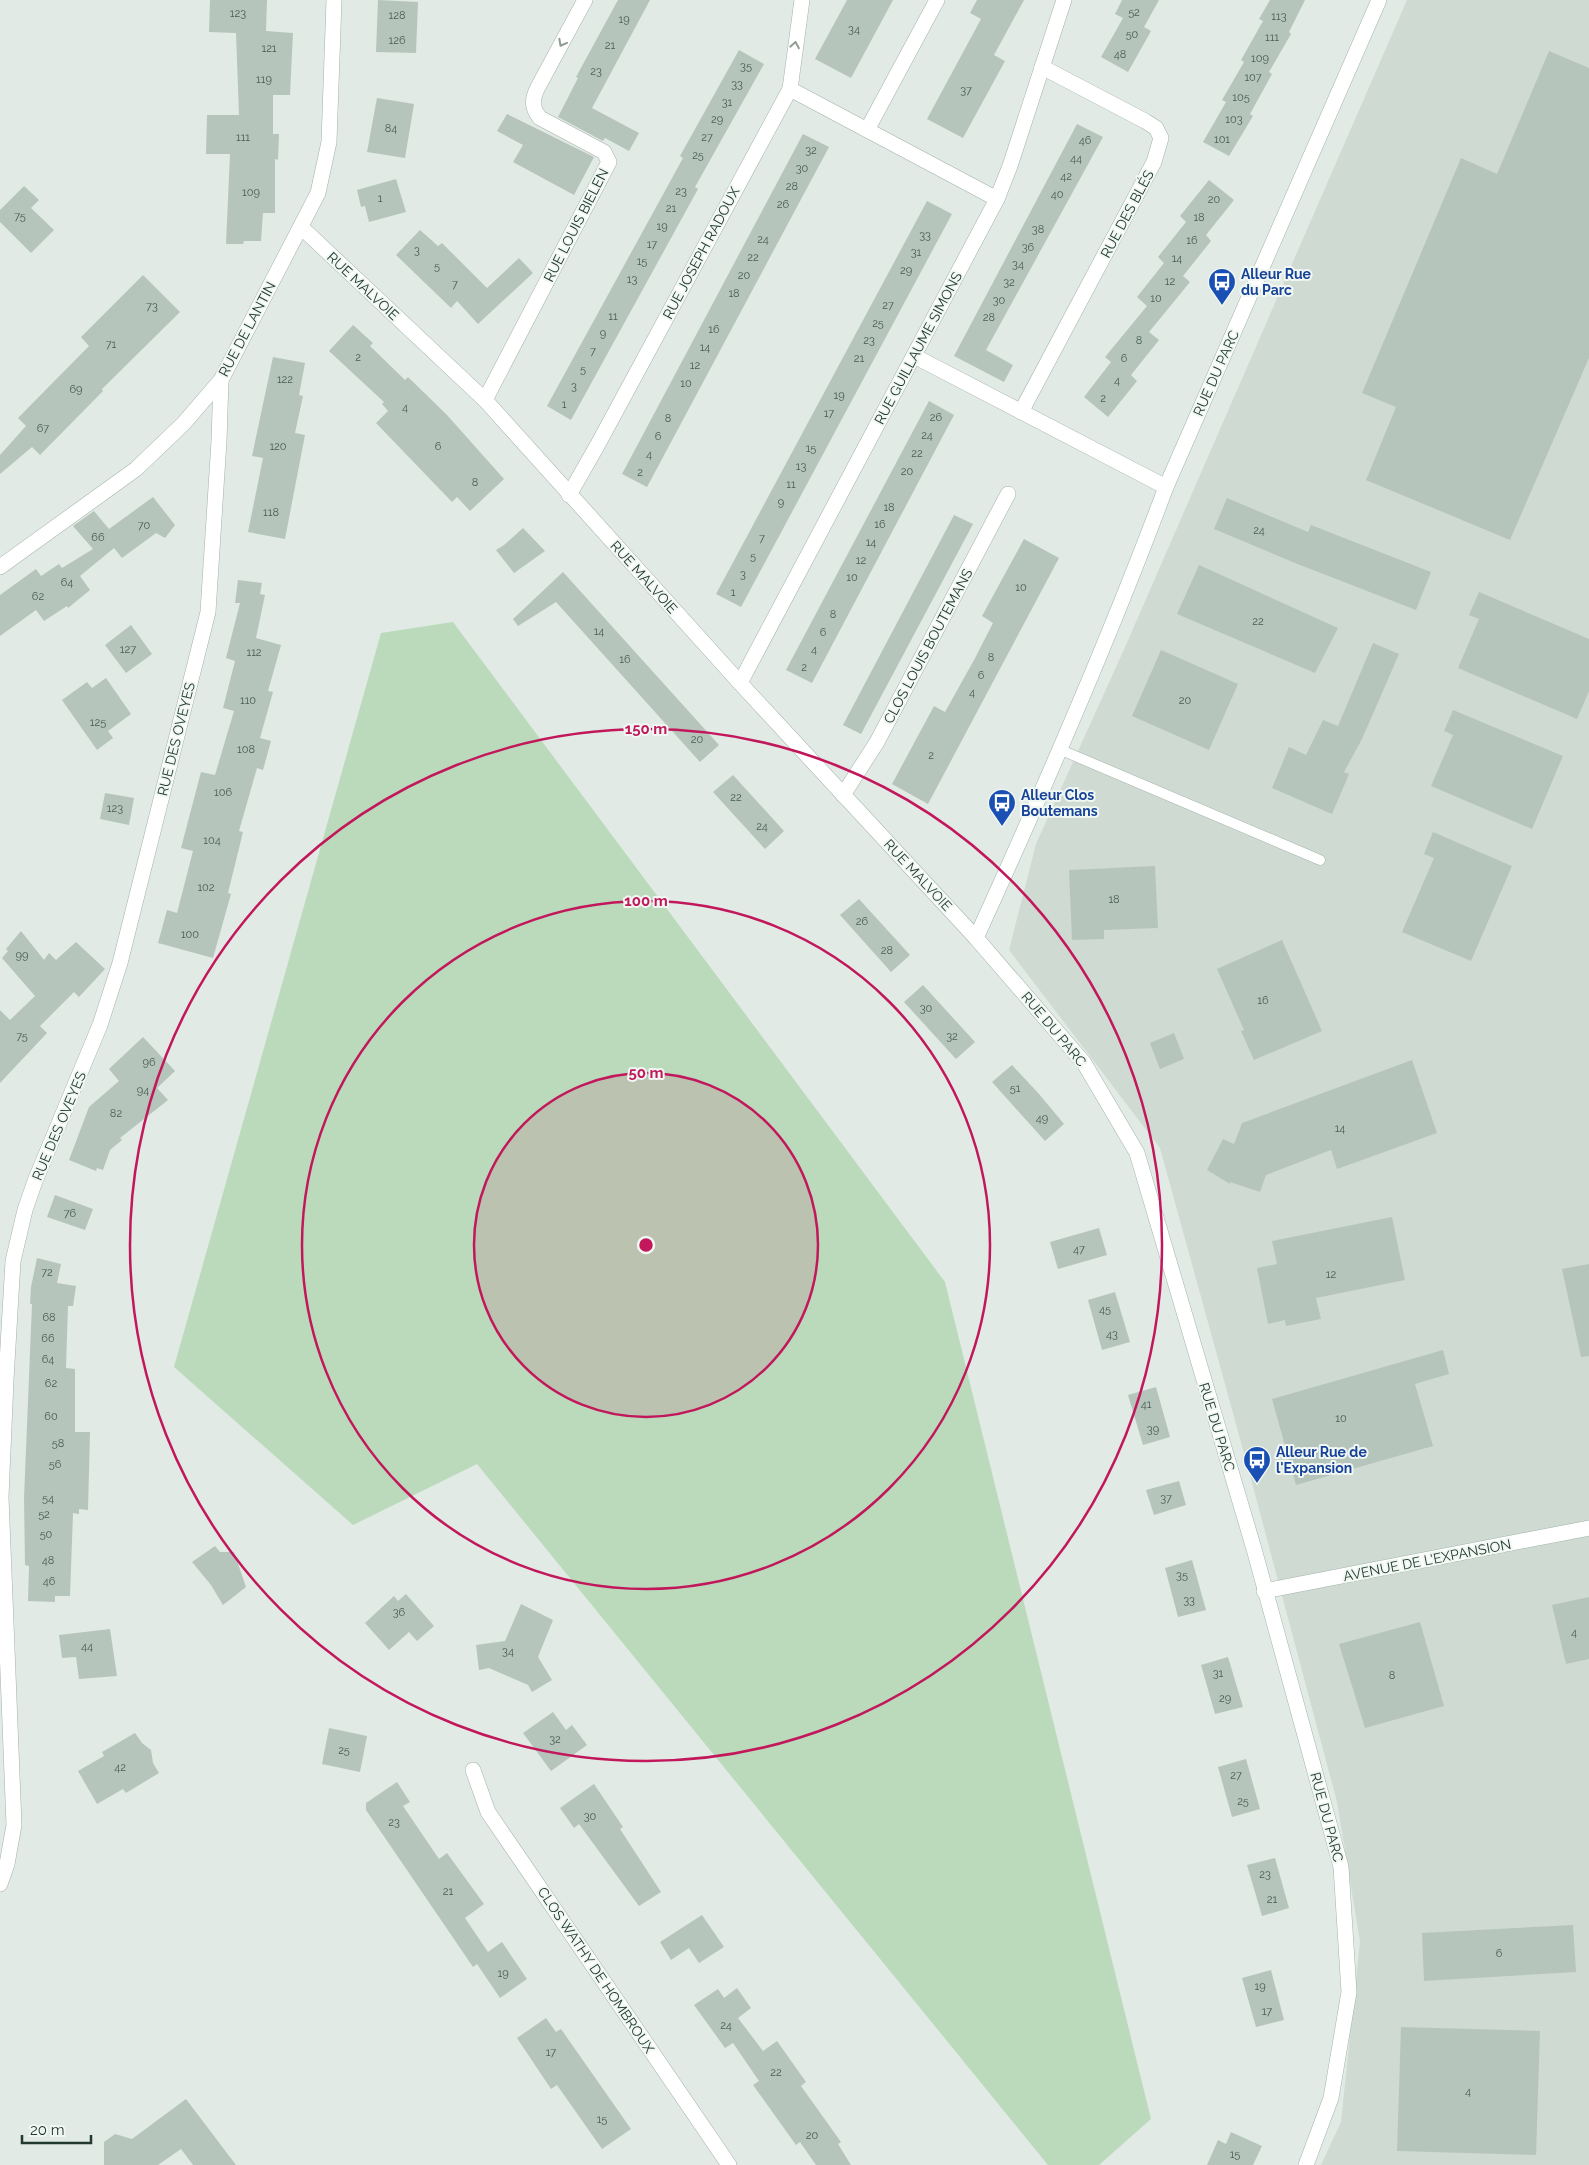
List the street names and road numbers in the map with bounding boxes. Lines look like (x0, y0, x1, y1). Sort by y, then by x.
street label: RUE LOUIS BIELEN (540, 166, 612, 284)
street label: RUE DES BLÉS (1096, 167, 1157, 260)
street label: RUE JOSEPH RADOUX (659, 184, 743, 322)
street label: RUE MALVOIE (324, 249, 402, 323)
street label: RUE GUILLAUME SIMONS (871, 269, 965, 427)
street label: RUE DE LANTIN (215, 279, 279, 379)
street label: RUE DU PARC (1190, 327, 1242, 418)
street label: RUE MALVOIE (607, 537, 681, 617)
street label: CLOS LOUIS BOUTEMANS (880, 565, 976, 726)
street label: RUE DES OVEYES (154, 680, 198, 798)
street label: RUE MALVOIE (881, 836, 955, 914)
street label: RUE DU PARC (1018, 989, 1090, 1070)
street label: RUE DES OVEYES (29, 1069, 89, 1183)
street label: RUE DU PARC (1196, 1381, 1238, 1474)
street label: AVENUE DE L'EXPANSION (1342, 1536, 1512, 1584)
street label: RUE DU PARC (1307, 1770, 1347, 1864)
street label: CLOS WATHY DE HOMBROUX (534, 1884, 658, 2056)

